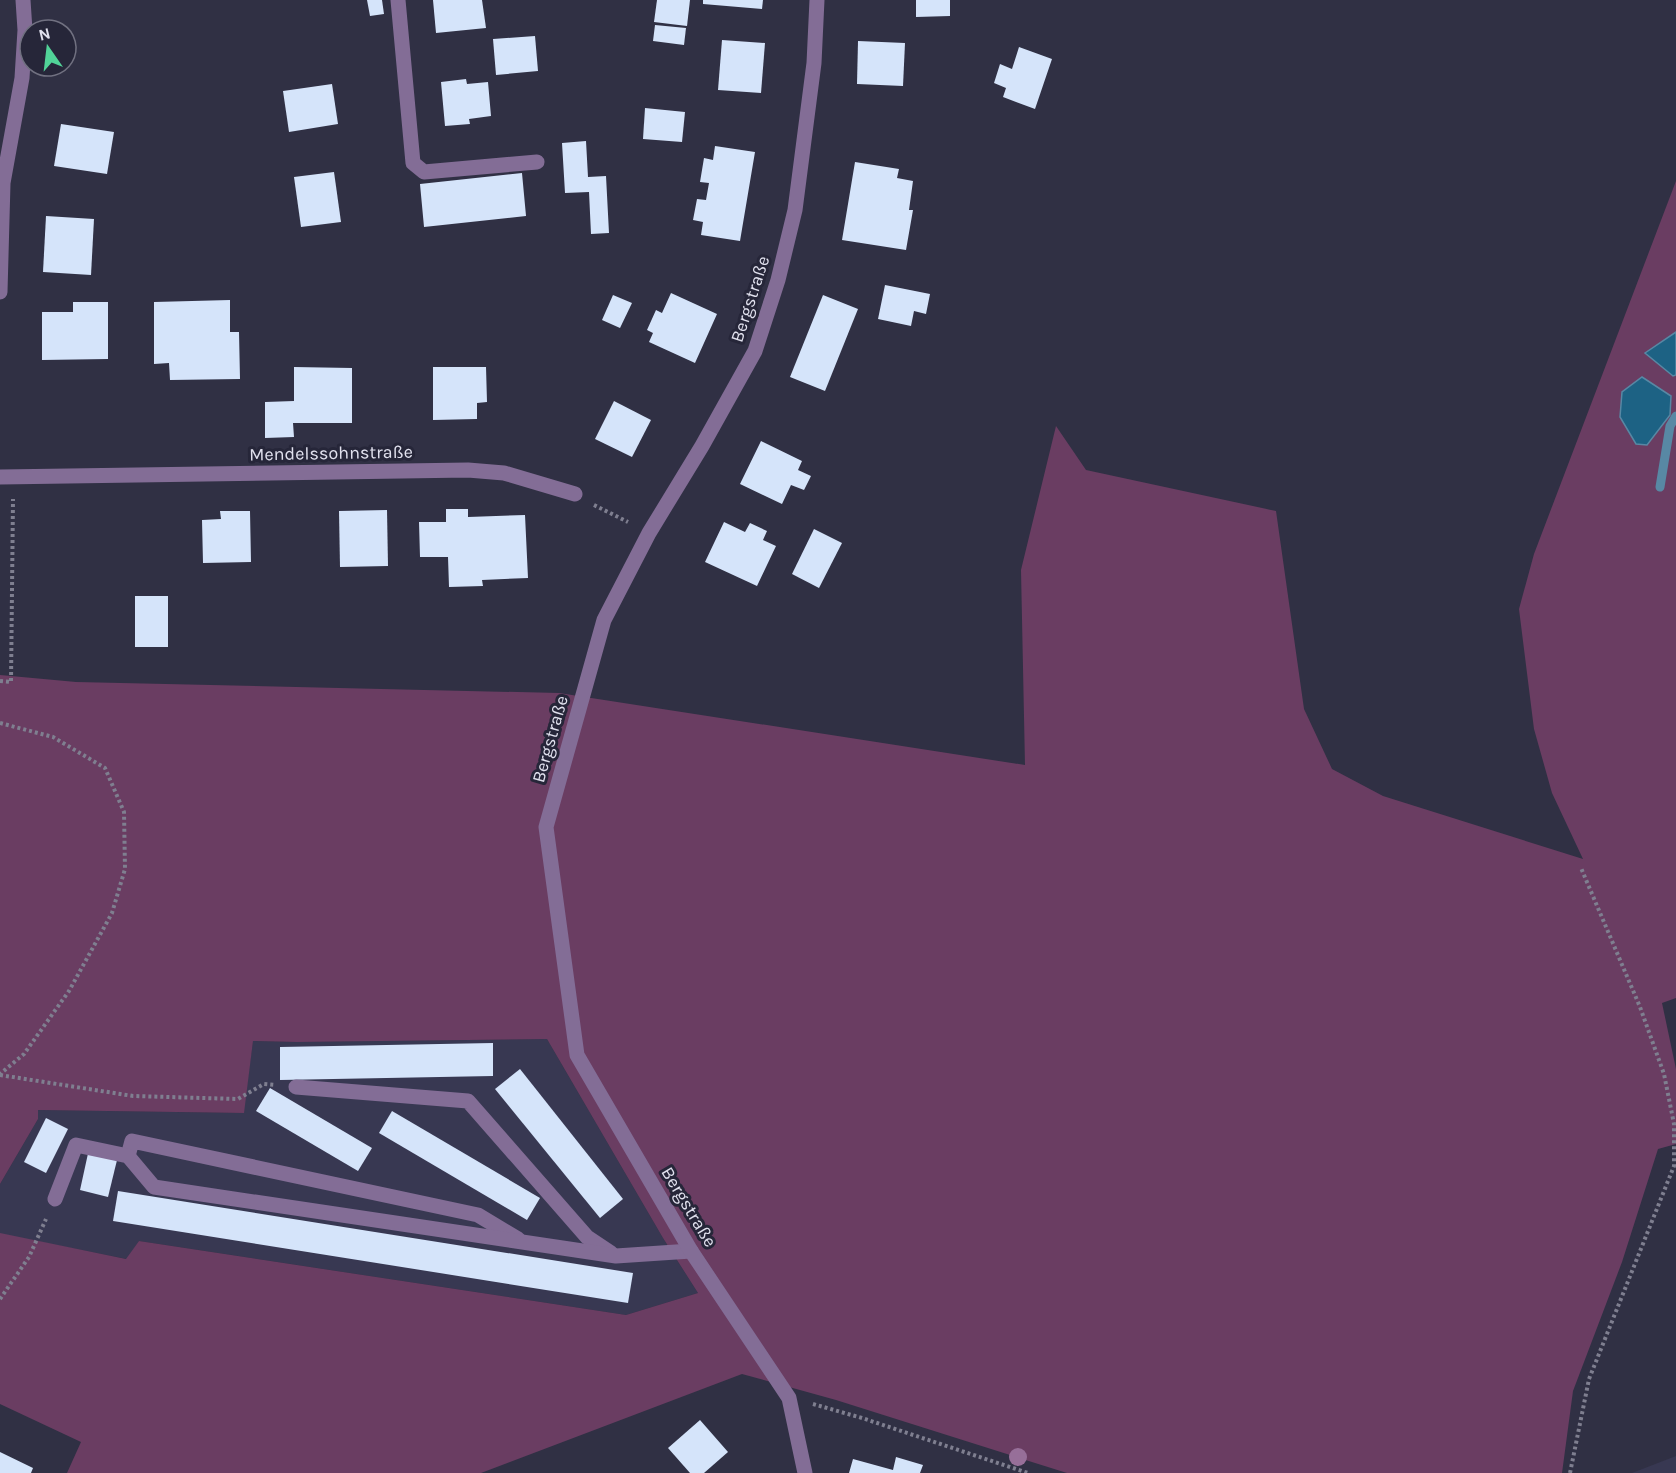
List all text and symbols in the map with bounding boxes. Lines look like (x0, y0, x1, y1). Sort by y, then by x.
north arrow (18, 18, 78, 78)
text: N (37, 23, 52, 45)
street label: Bergstraße (726, 253, 774, 345)
street label: Mendelssohnstraße (249, 441, 413, 465)
street label: Bergstraße (527, 693, 573, 785)
street label: Bergstraße (656, 1163, 722, 1251)

